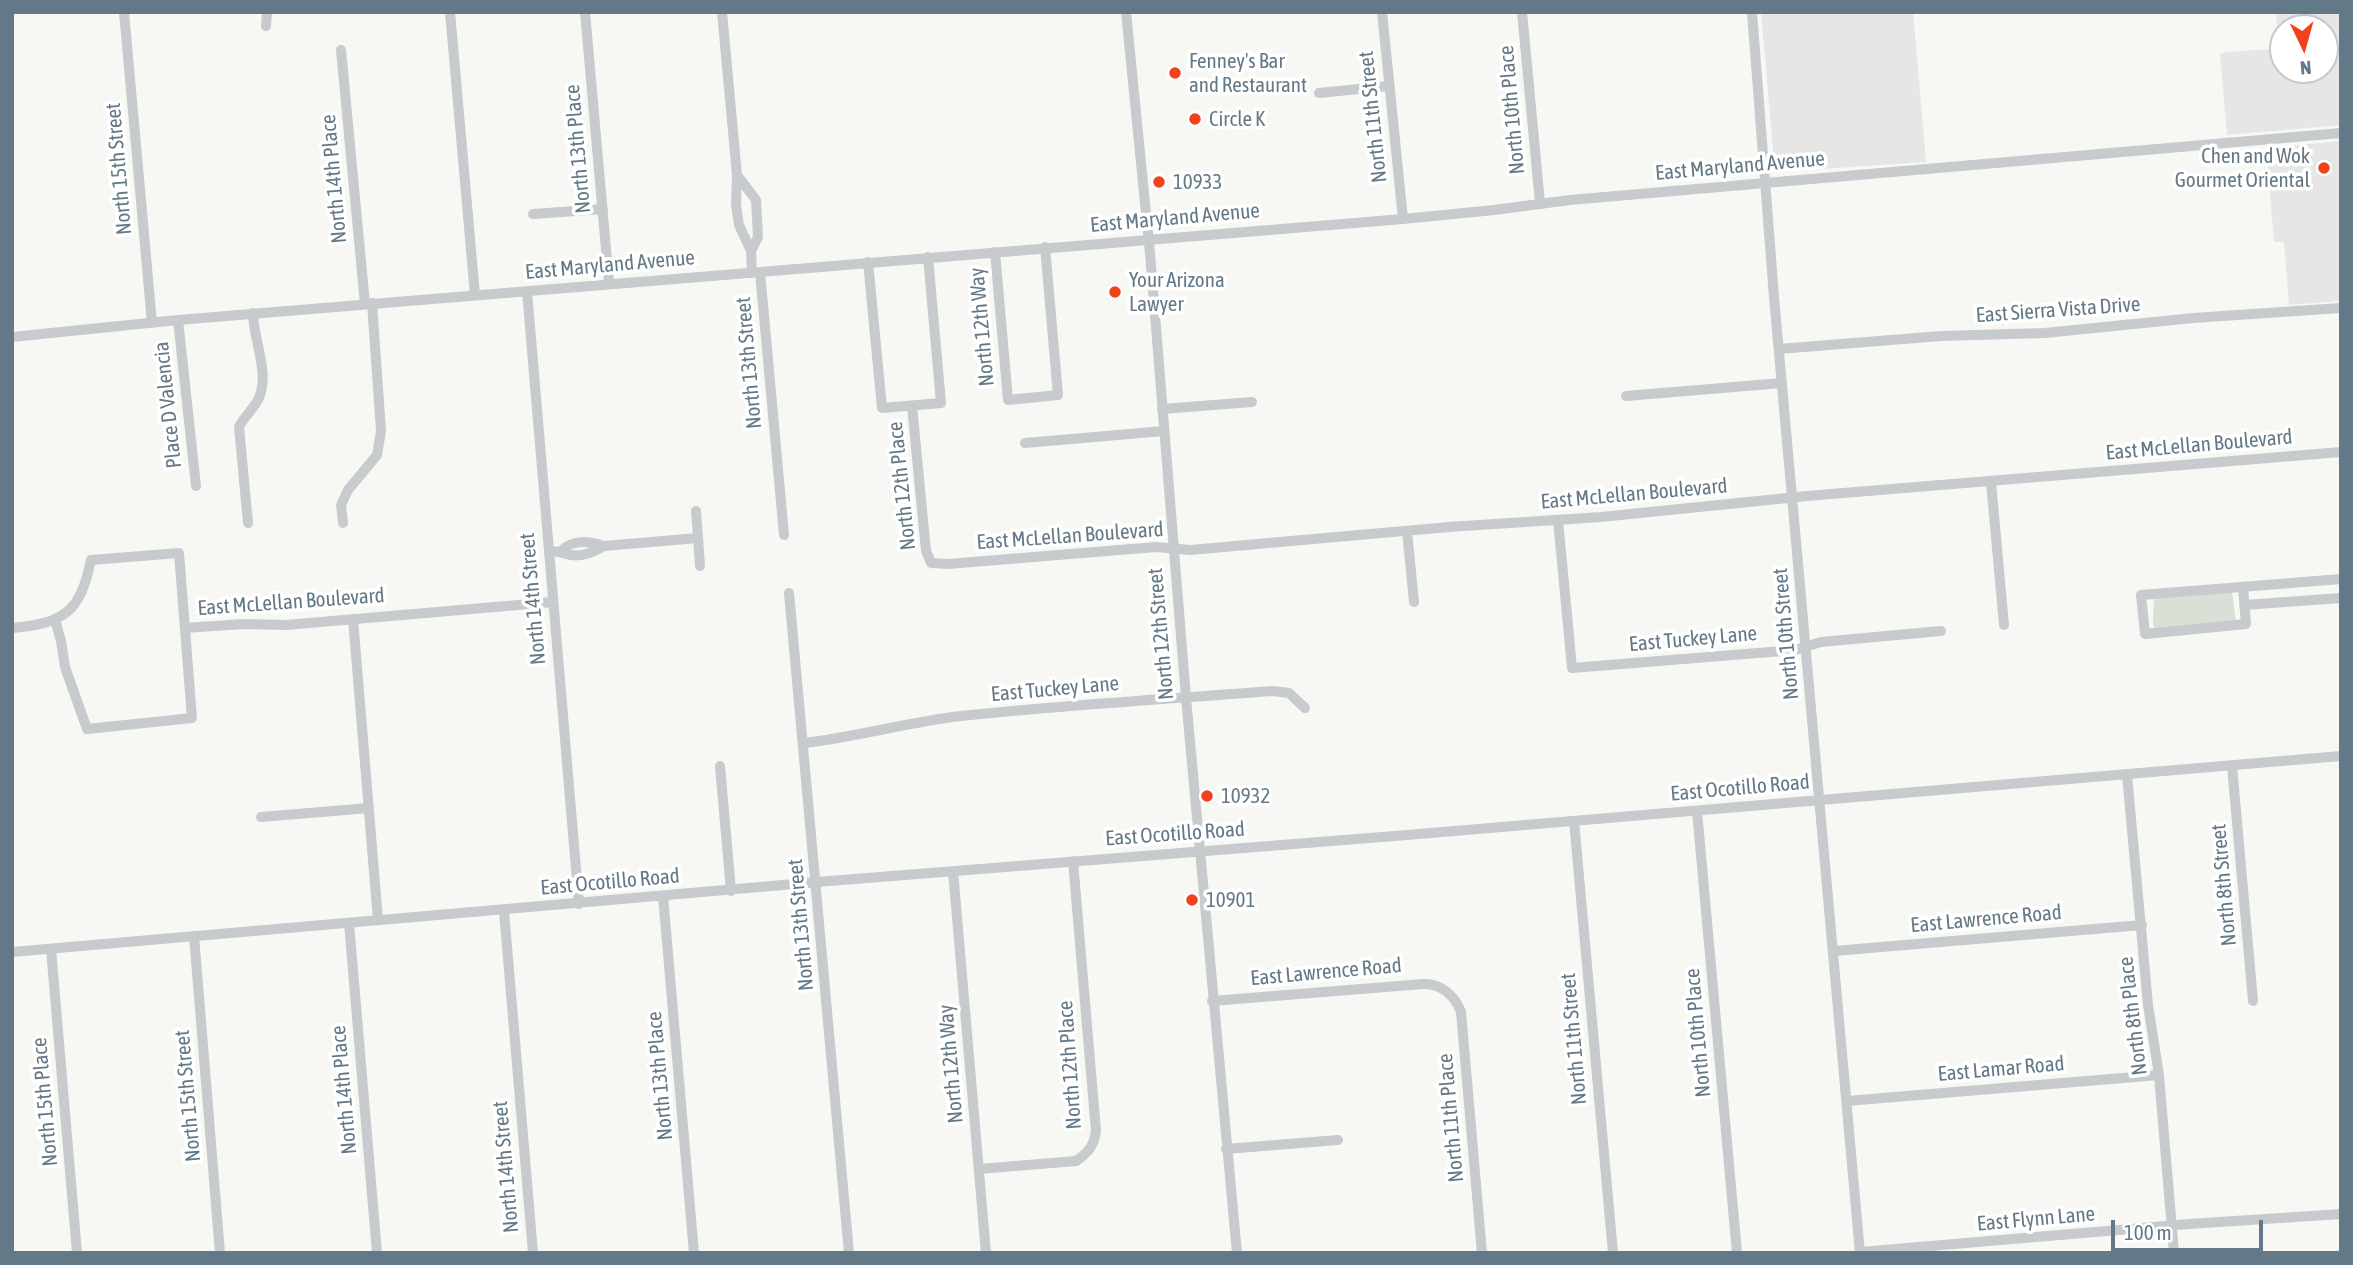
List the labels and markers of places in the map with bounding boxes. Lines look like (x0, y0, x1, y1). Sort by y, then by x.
place label: Fenney's Bar and Restaurant (1189, 48, 1307, 98)
marker: Fenney's Bar and Restaurant (1167, 65, 1183, 81)
place label: Circle K (1209, 106, 1265, 132)
marker: Circle K (1187, 111, 1203, 127)
place label: Chen and Wok Gourmet Oriental (2175, 143, 2310, 193)
marker: Chen and Wok Gourmet Oriental (2316, 160, 2332, 176)
place label: 10933 (1173, 169, 1222, 195)
marker: 10933 (1151, 174, 1167, 190)
place label: Your Arizona Lawyer (1129, 267, 1225, 317)
marker: Your Arizona Lawyer (1107, 284, 1123, 300)
place label: 10932 (1221, 783, 1270, 809)
marker: 10932 (1199, 788, 1215, 804)
place label: 10901 (1206, 887, 1255, 913)
marker: 10901 (1184, 892, 1200, 908)

